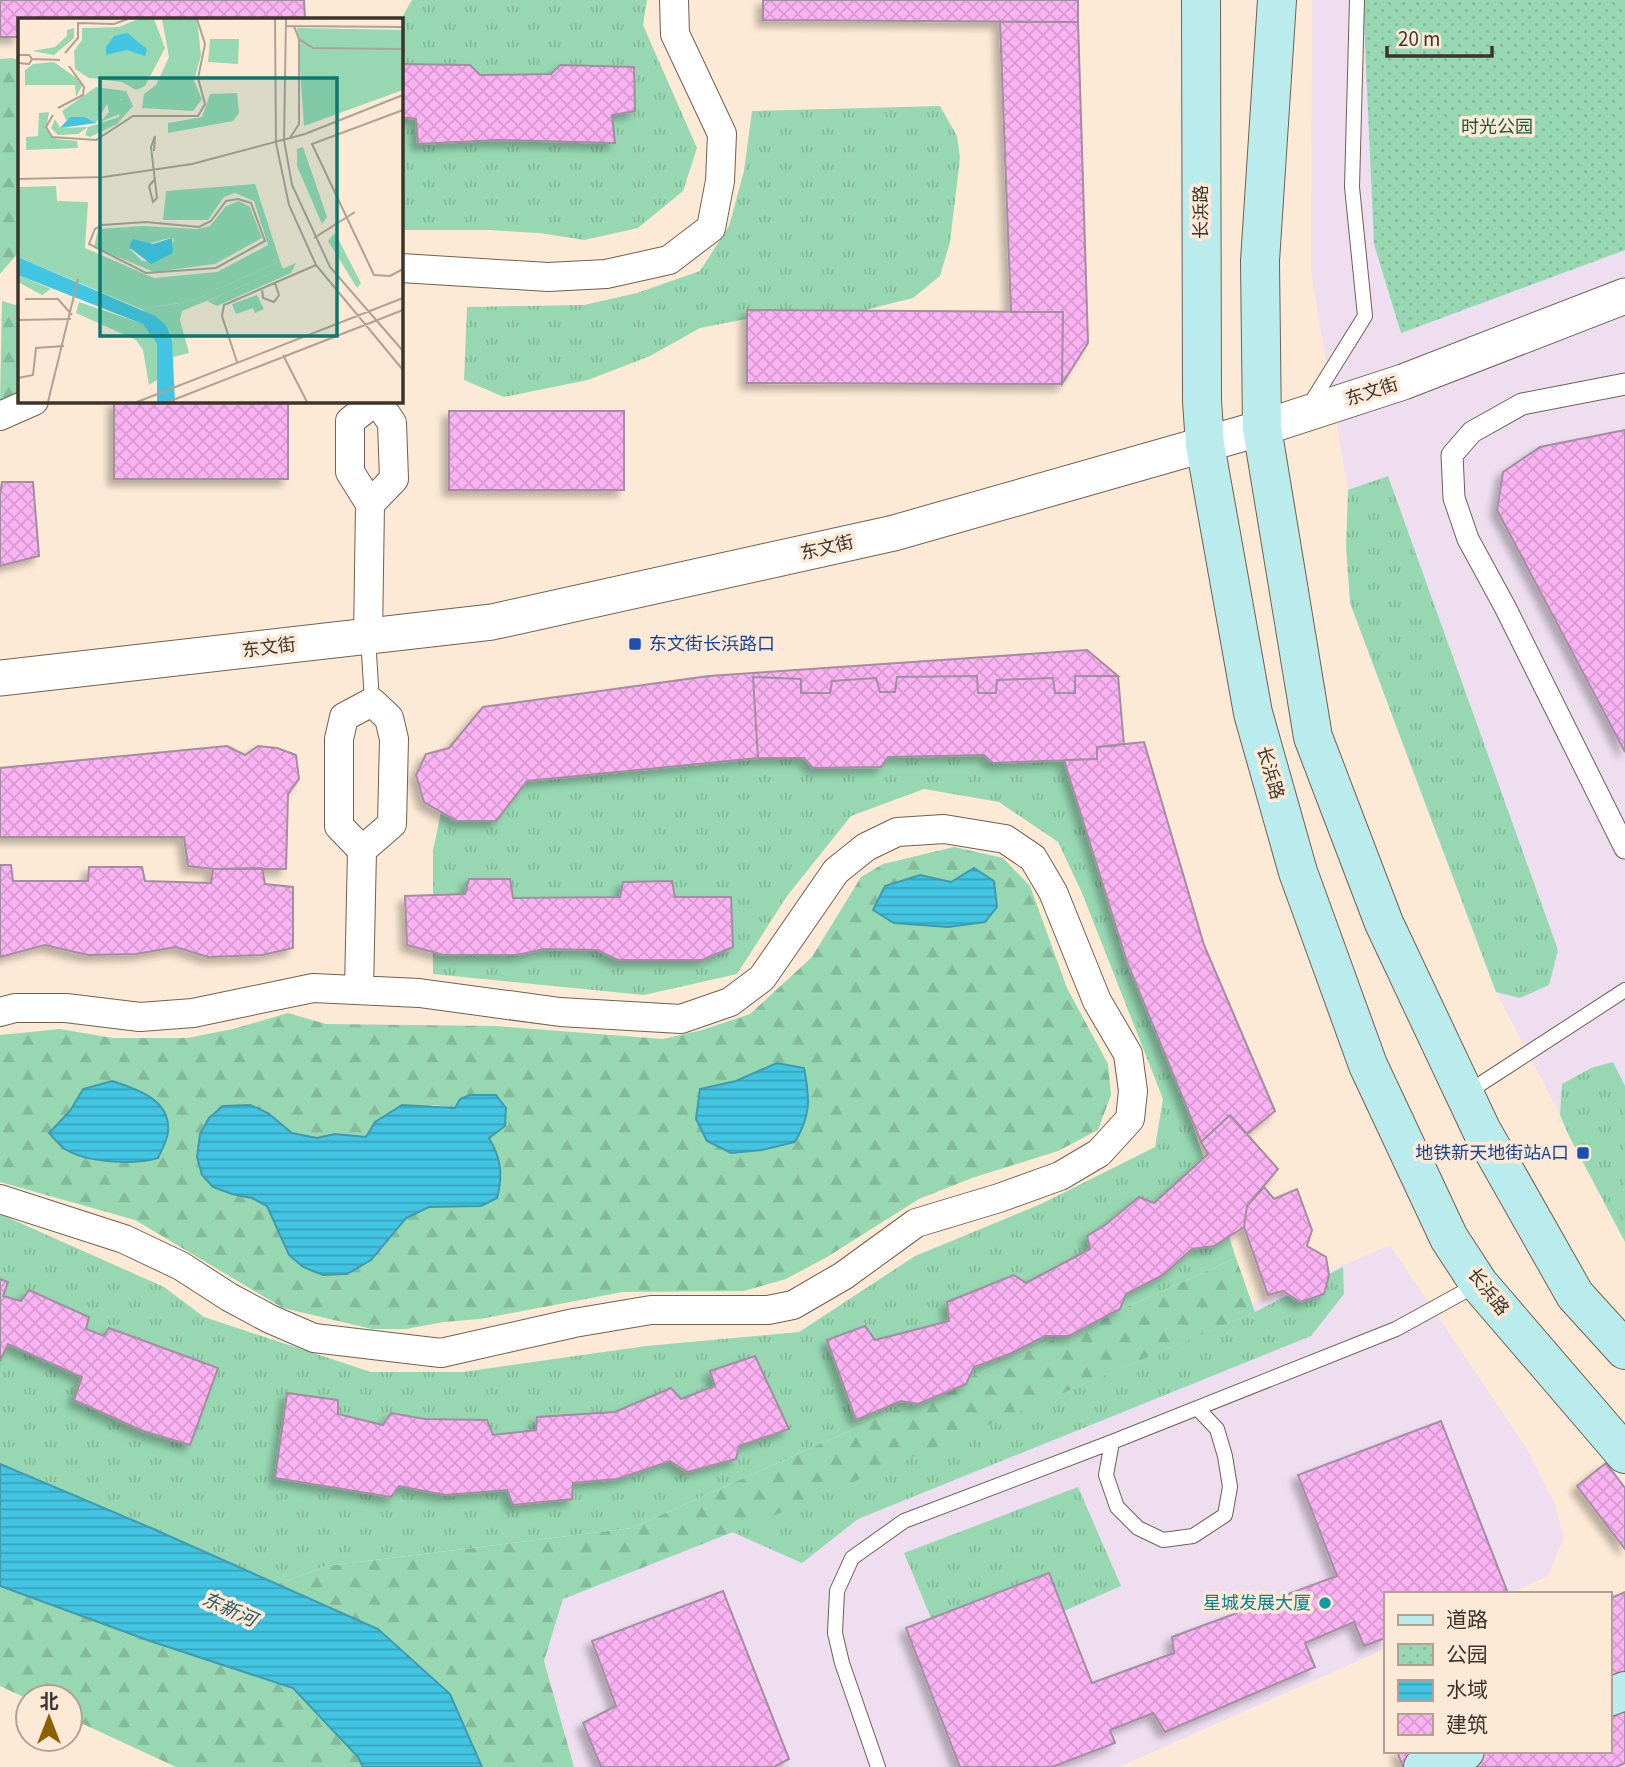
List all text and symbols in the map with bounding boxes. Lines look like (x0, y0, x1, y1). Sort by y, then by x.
scale bar (1387, 14, 1492, 58)
inset map (18, 18, 402, 402)
text: 20 m (1398, 24, 1440, 54)
park label: 时光公园 (1461, 115, 1533, 140)
street label: 长浜路 (1189, 185, 1214, 239)
street label: 东文街 (1342, 372, 1402, 412)
street label: 东文街 (798, 530, 856, 566)
street label: 东文街 (241, 632, 297, 664)
place label: 东文街长浜路口 (649, 632, 775, 657)
marker: 东文街长浜路口 (627, 636, 643, 652)
street label: 长浜路 (1251, 744, 1289, 802)
place label: 地铁新天地街站A口 (1415, 1141, 1569, 1166)
marker: 地铁新天地街站A口 (1575, 1145, 1591, 1161)
street label: 长浜路 (1462, 1263, 1514, 1321)
water label: 东新河 (197, 1586, 264, 1636)
place label: 星城发展大厦 (1203, 1591, 1311, 1616)
legend (1384, 1592, 1611, 1753)
marker: 星城发展大厦 (1317, 1595, 1333, 1611)
text: 道路 (1446, 1605, 1488, 1635)
text: 公园 (1446, 1640, 1488, 1670)
text: 水域 (1446, 1675, 1488, 1705)
north arrow (14, 1683, 84, 1753)
text: 北 (39, 1689, 59, 1716)
text: 建筑 (1446, 1710, 1488, 1740)

